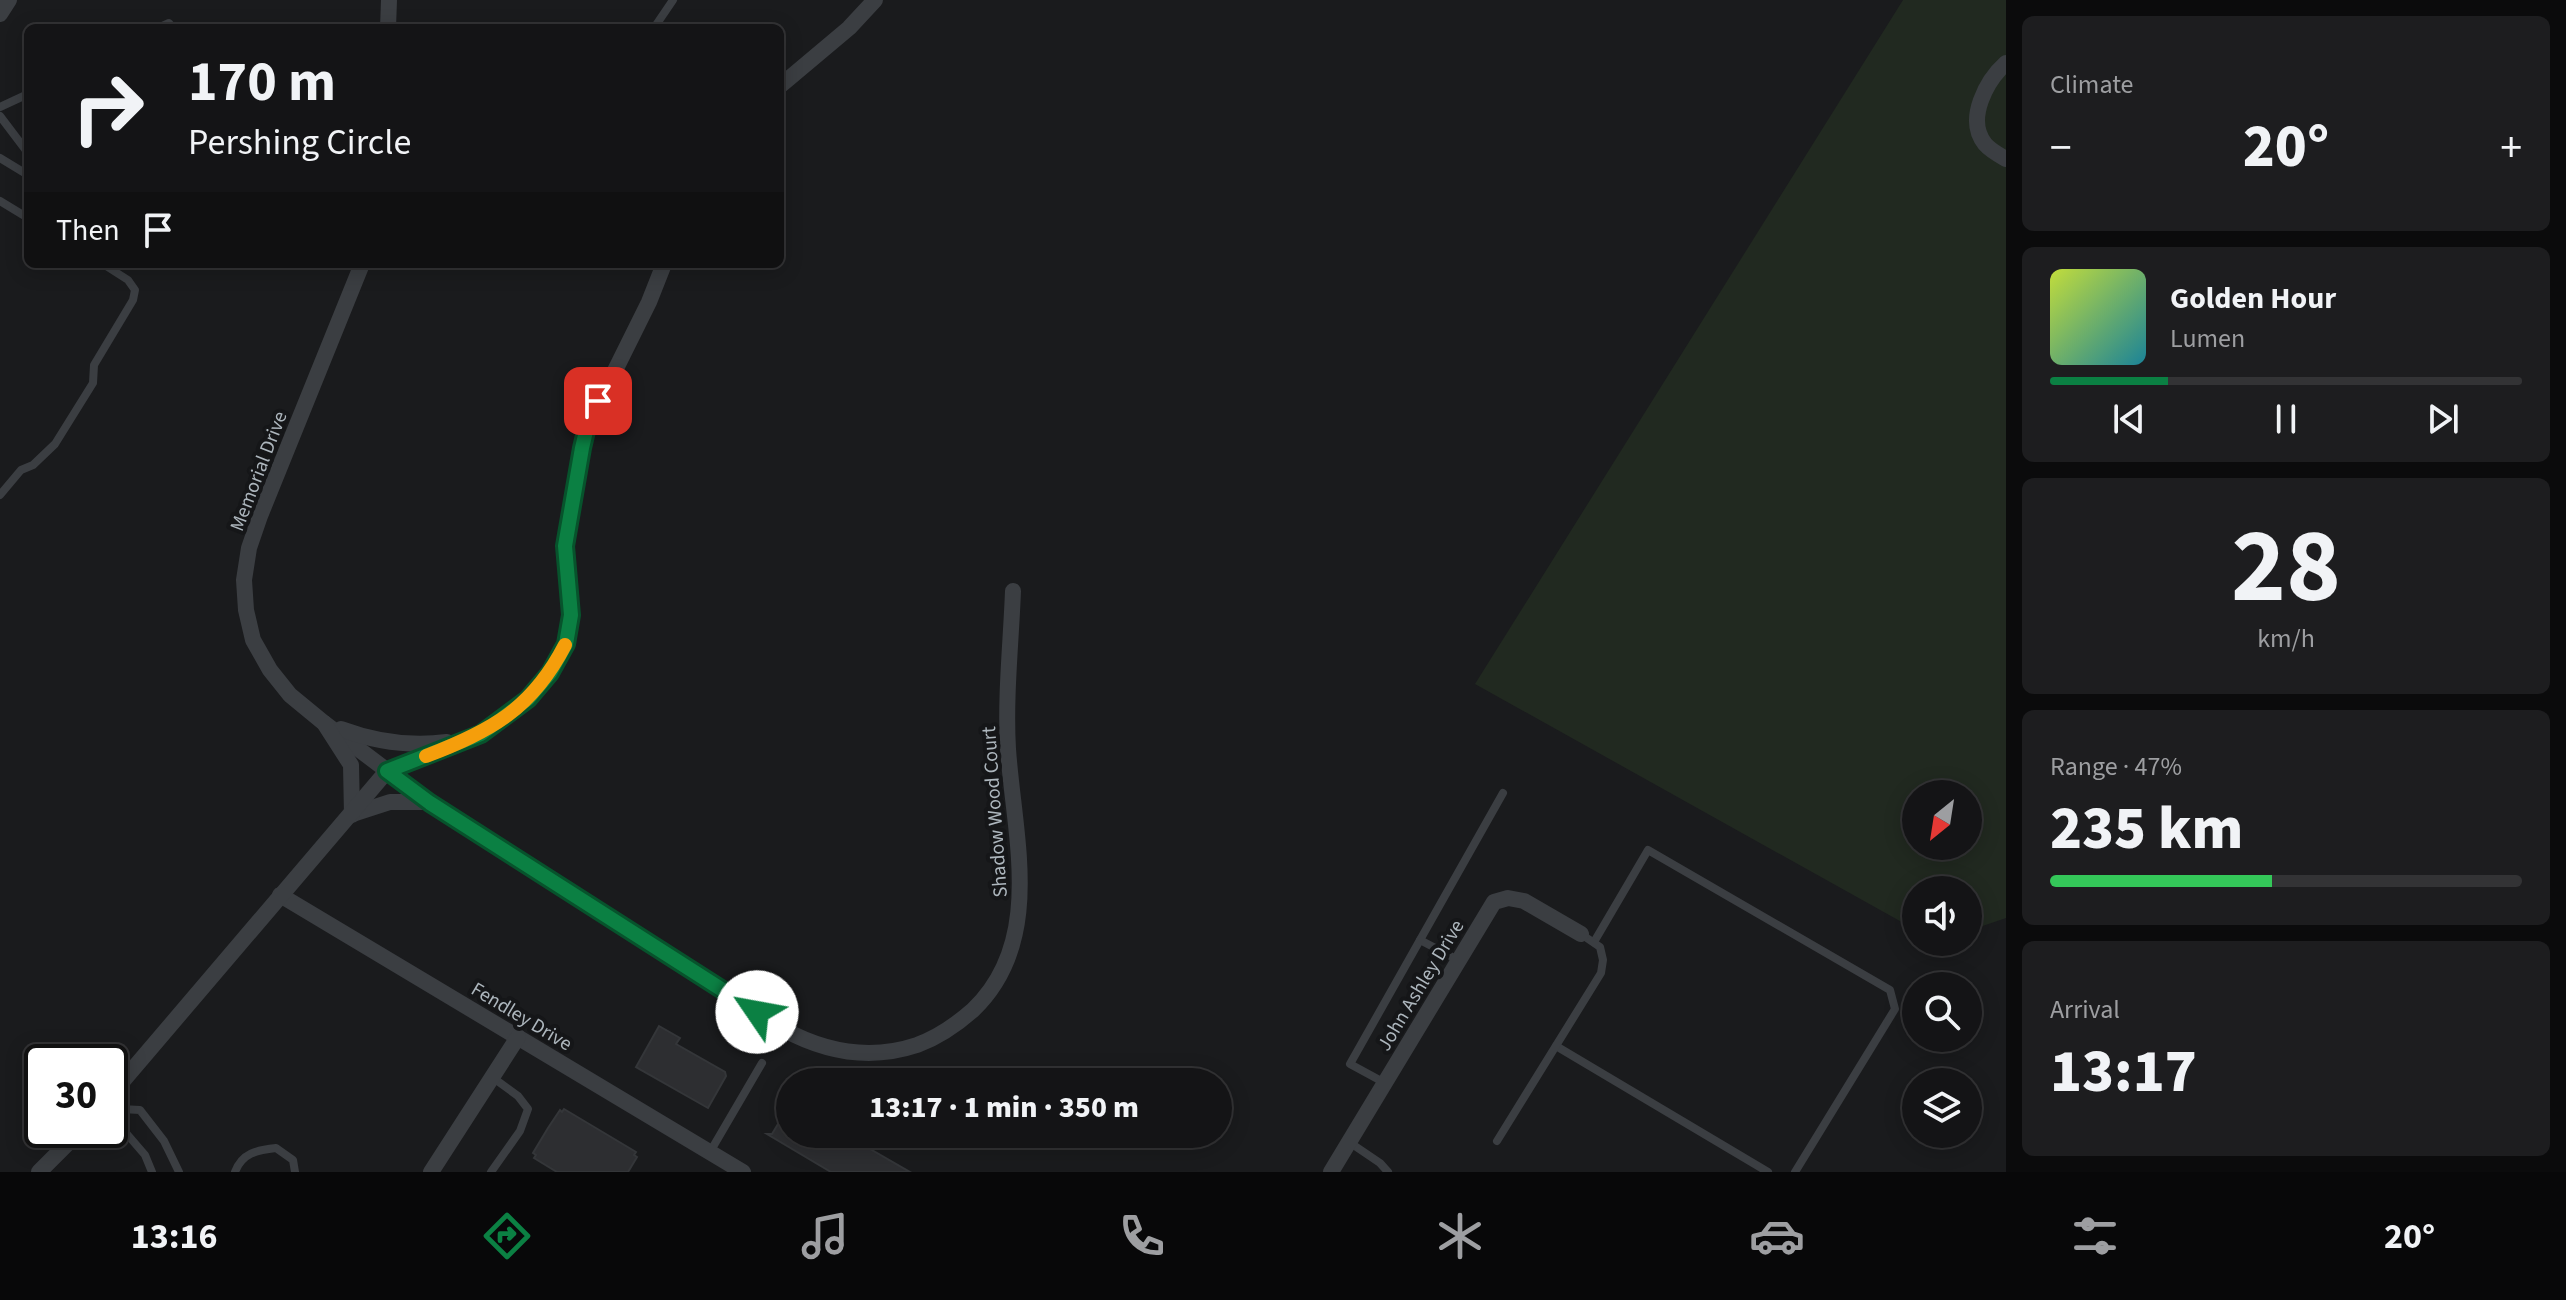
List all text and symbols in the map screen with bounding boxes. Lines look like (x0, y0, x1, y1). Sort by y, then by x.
text: 170 m (188, 43, 336, 122)
icon: right (56, 56, 160, 160)
text: Climate (2050, 66, 2134, 103)
text: 20° (2243, 105, 2329, 190)
text: Pershing Circle (188, 117, 411, 168)
text: − (2050, 117, 2072, 180)
text: + (2500, 117, 2522, 180)
icon: arrive (136, 208, 180, 252)
text: Then (56, 209, 120, 252)
text: Golden Hour (2170, 277, 2336, 320)
text: Lumen (2170, 320, 2245, 357)
pin (564, 367, 632, 435)
icon: arrive (576, 379, 620, 423)
icon: previous (2107, 397, 2151, 441)
icon: pause (2264, 397, 2308, 441)
icon: next (2421, 397, 2465, 441)
street label: Memorial Drive (223, 407, 295, 535)
text: 28 (2231, 494, 2341, 642)
text: km/h (2257, 620, 2315, 657)
street label: Shadow Wood Court (975, 725, 1015, 898)
text: Range · 47% (2050, 748, 2182, 785)
north arrow (1902, 780, 1982, 860)
map controls (1902, 780, 1982, 1148)
text: 235 km (2050, 787, 2243, 872)
button: sound (1902, 876, 1982, 956)
street label: John Ashley Drive (1371, 915, 1471, 1056)
position arrow (715, 970, 799, 1054)
button: search (1902, 972, 1982, 1052)
street label: Fendley Drive (466, 976, 577, 1058)
text: Arrival (2050, 991, 2120, 1028)
text: 13:17 (2050, 1030, 2197, 1115)
speed limit sign: 30 (24, 1044, 128, 1148)
button: layers (1902, 1068, 1982, 1148)
text: 13:17 · 1 min · 350 m (869, 1086, 1139, 1129)
icon: directions (479, 1208, 535, 1264)
icon: music (797, 1208, 853, 1264)
icon: phone (1114, 1208, 1170, 1264)
icon: climate (1432, 1208, 1488, 1264)
icon: car (1749, 1208, 1805, 1264)
icon: filters (2067, 1208, 2123, 1264)
text: 13:16 (131, 1211, 218, 1262)
text: 20° (2384, 1211, 2435, 1262)

